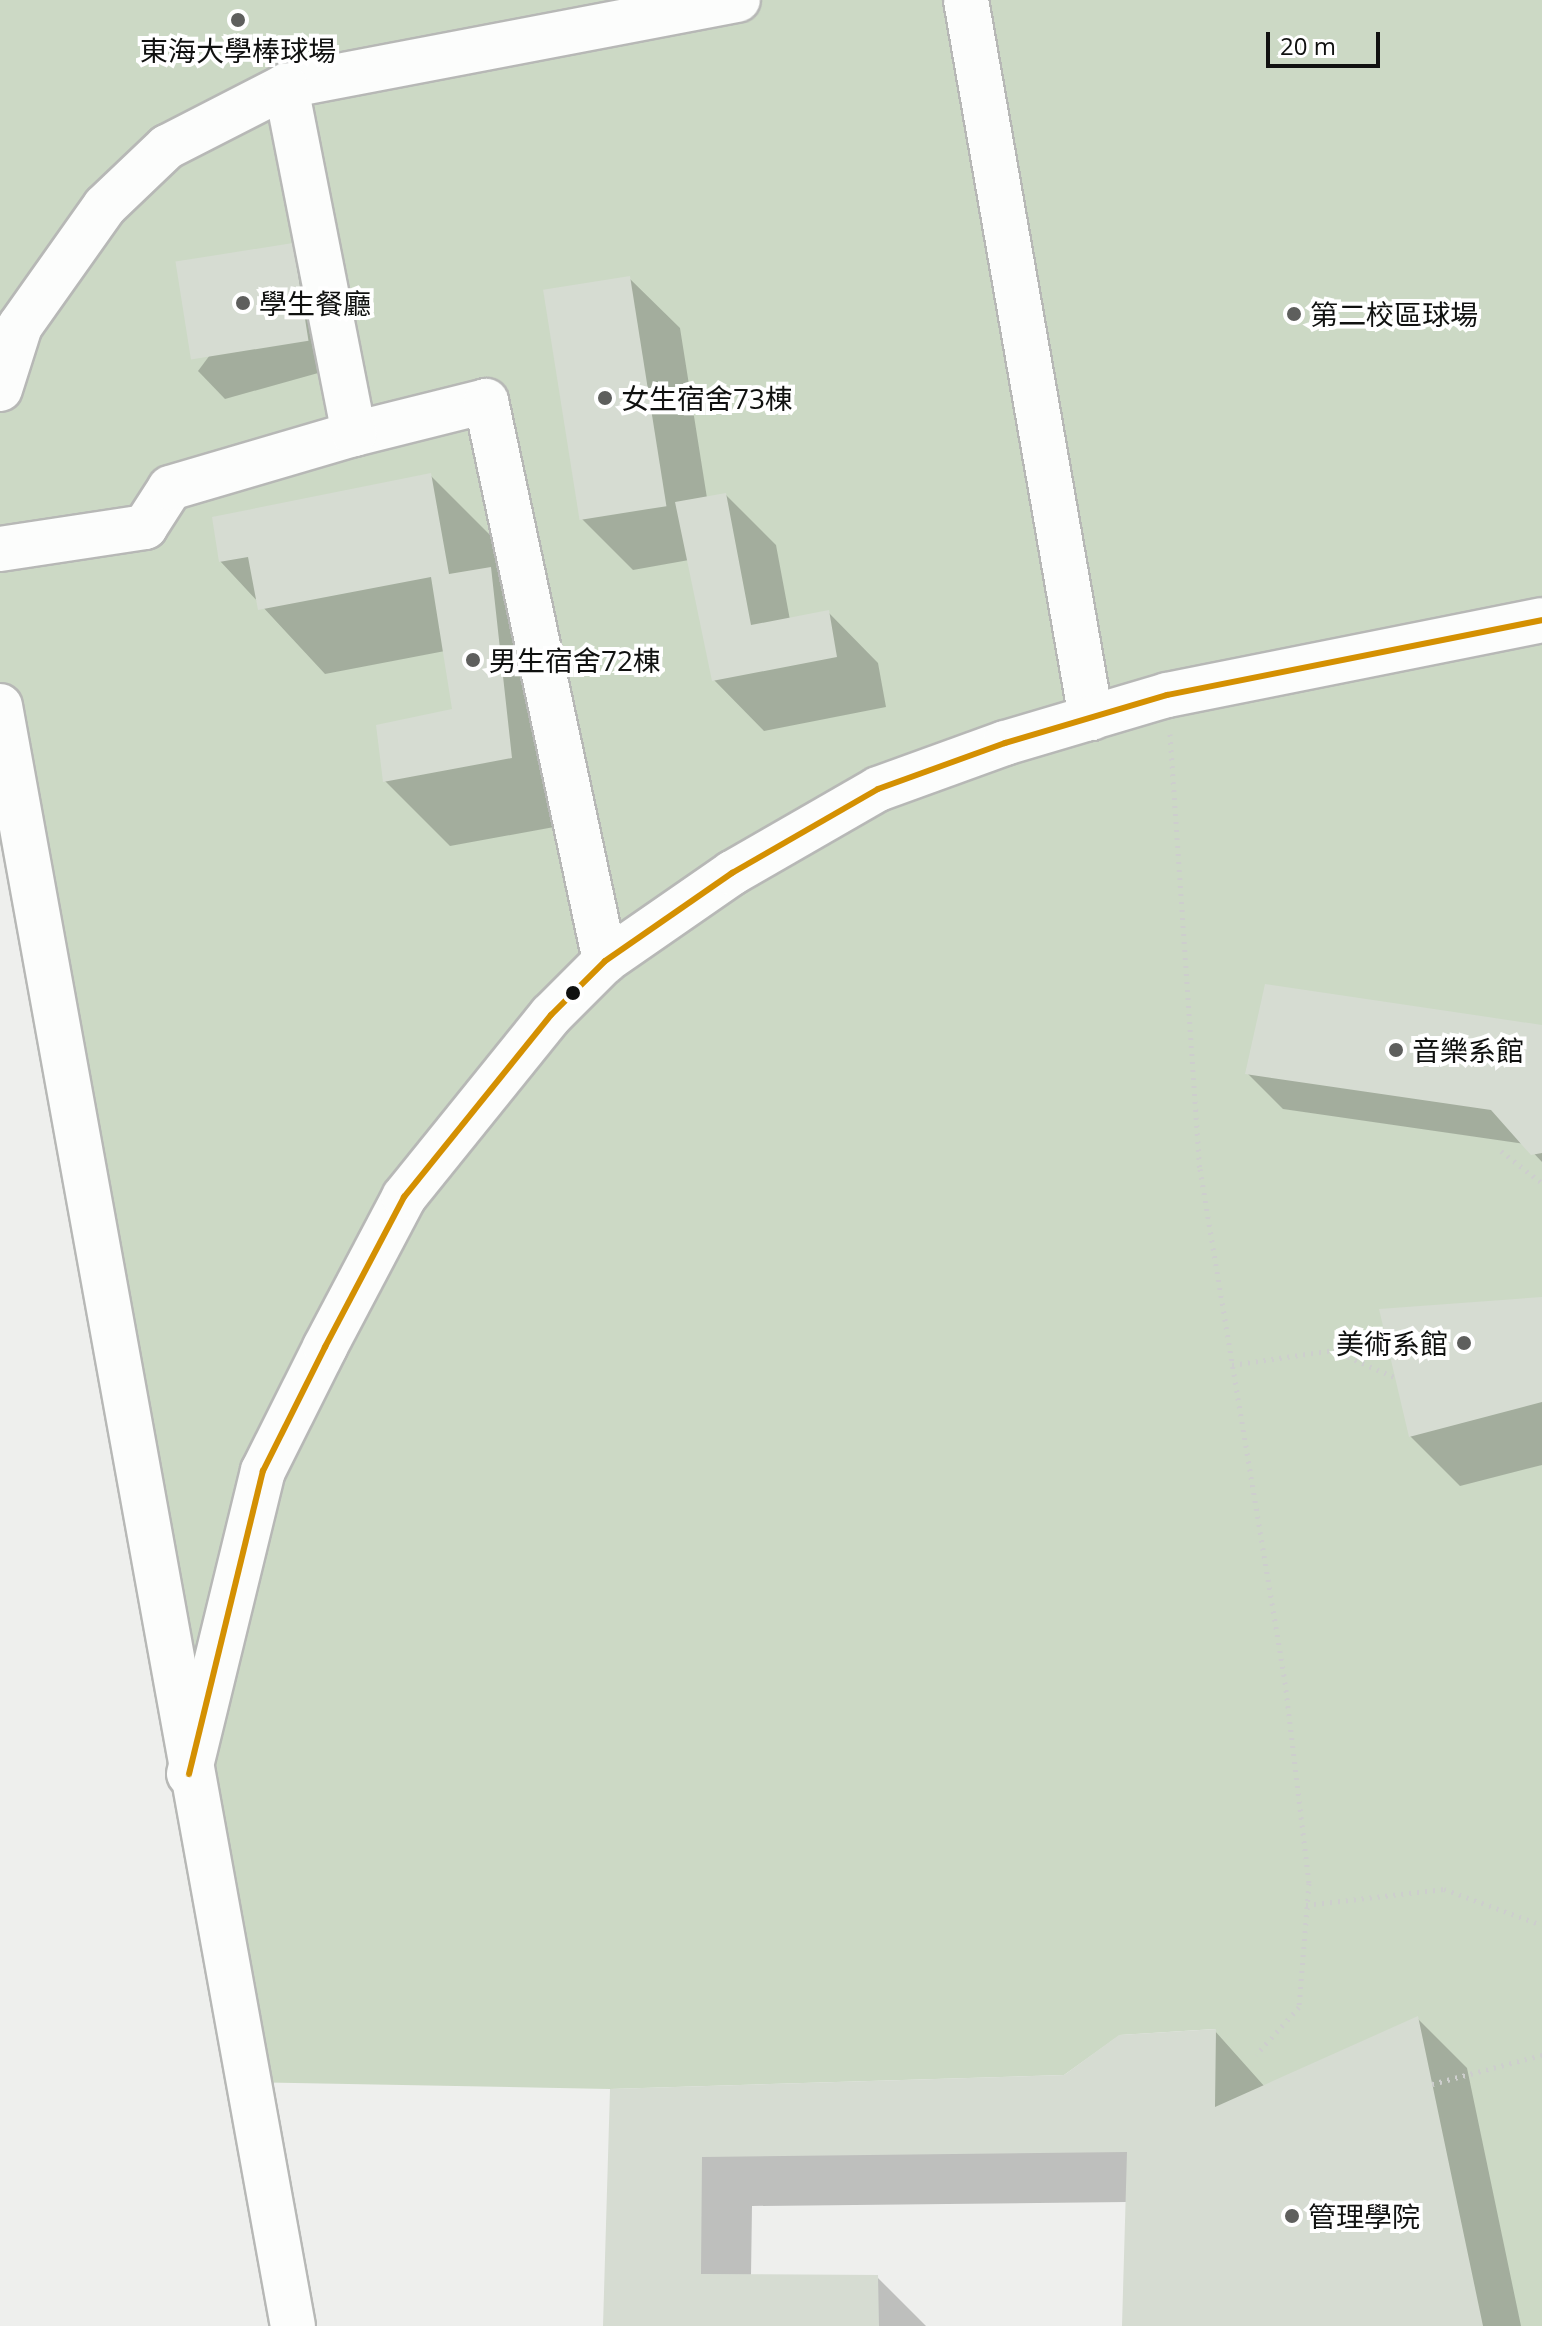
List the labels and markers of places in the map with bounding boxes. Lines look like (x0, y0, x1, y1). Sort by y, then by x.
marker: 東海大學棒球場 (229, 11, 247, 29)
place label: 東海大學棒球場 (140, 33, 336, 67)
place label: 學生餐廳 (259, 286, 371, 320)
marker: 學生餐廳 (234, 294, 252, 312)
place label: 第二校區球場 (1310, 297, 1478, 331)
marker: 第二校區球場 (1285, 305, 1303, 323)
place label: 女生宿舍73棟 (621, 381, 793, 415)
marker: 女生宿舍73棟 (596, 389, 614, 407)
place label: 男生宿舍72棟 (489, 643, 661, 677)
marker: 男生宿舍72棟 (464, 651, 482, 669)
unlabelled marker (565, 985, 581, 1001)
place label: 音樂系館 (1412, 1033, 1524, 1067)
marker: 音樂系館 (1387, 1041, 1405, 1059)
place label: 美術系館 (1336, 1326, 1448, 1360)
marker: 美術系館 (1455, 1334, 1473, 1352)
place label: 管理學院 (1308, 2199, 1420, 2233)
marker: 管理學院 (1283, 2207, 1301, 2225)

